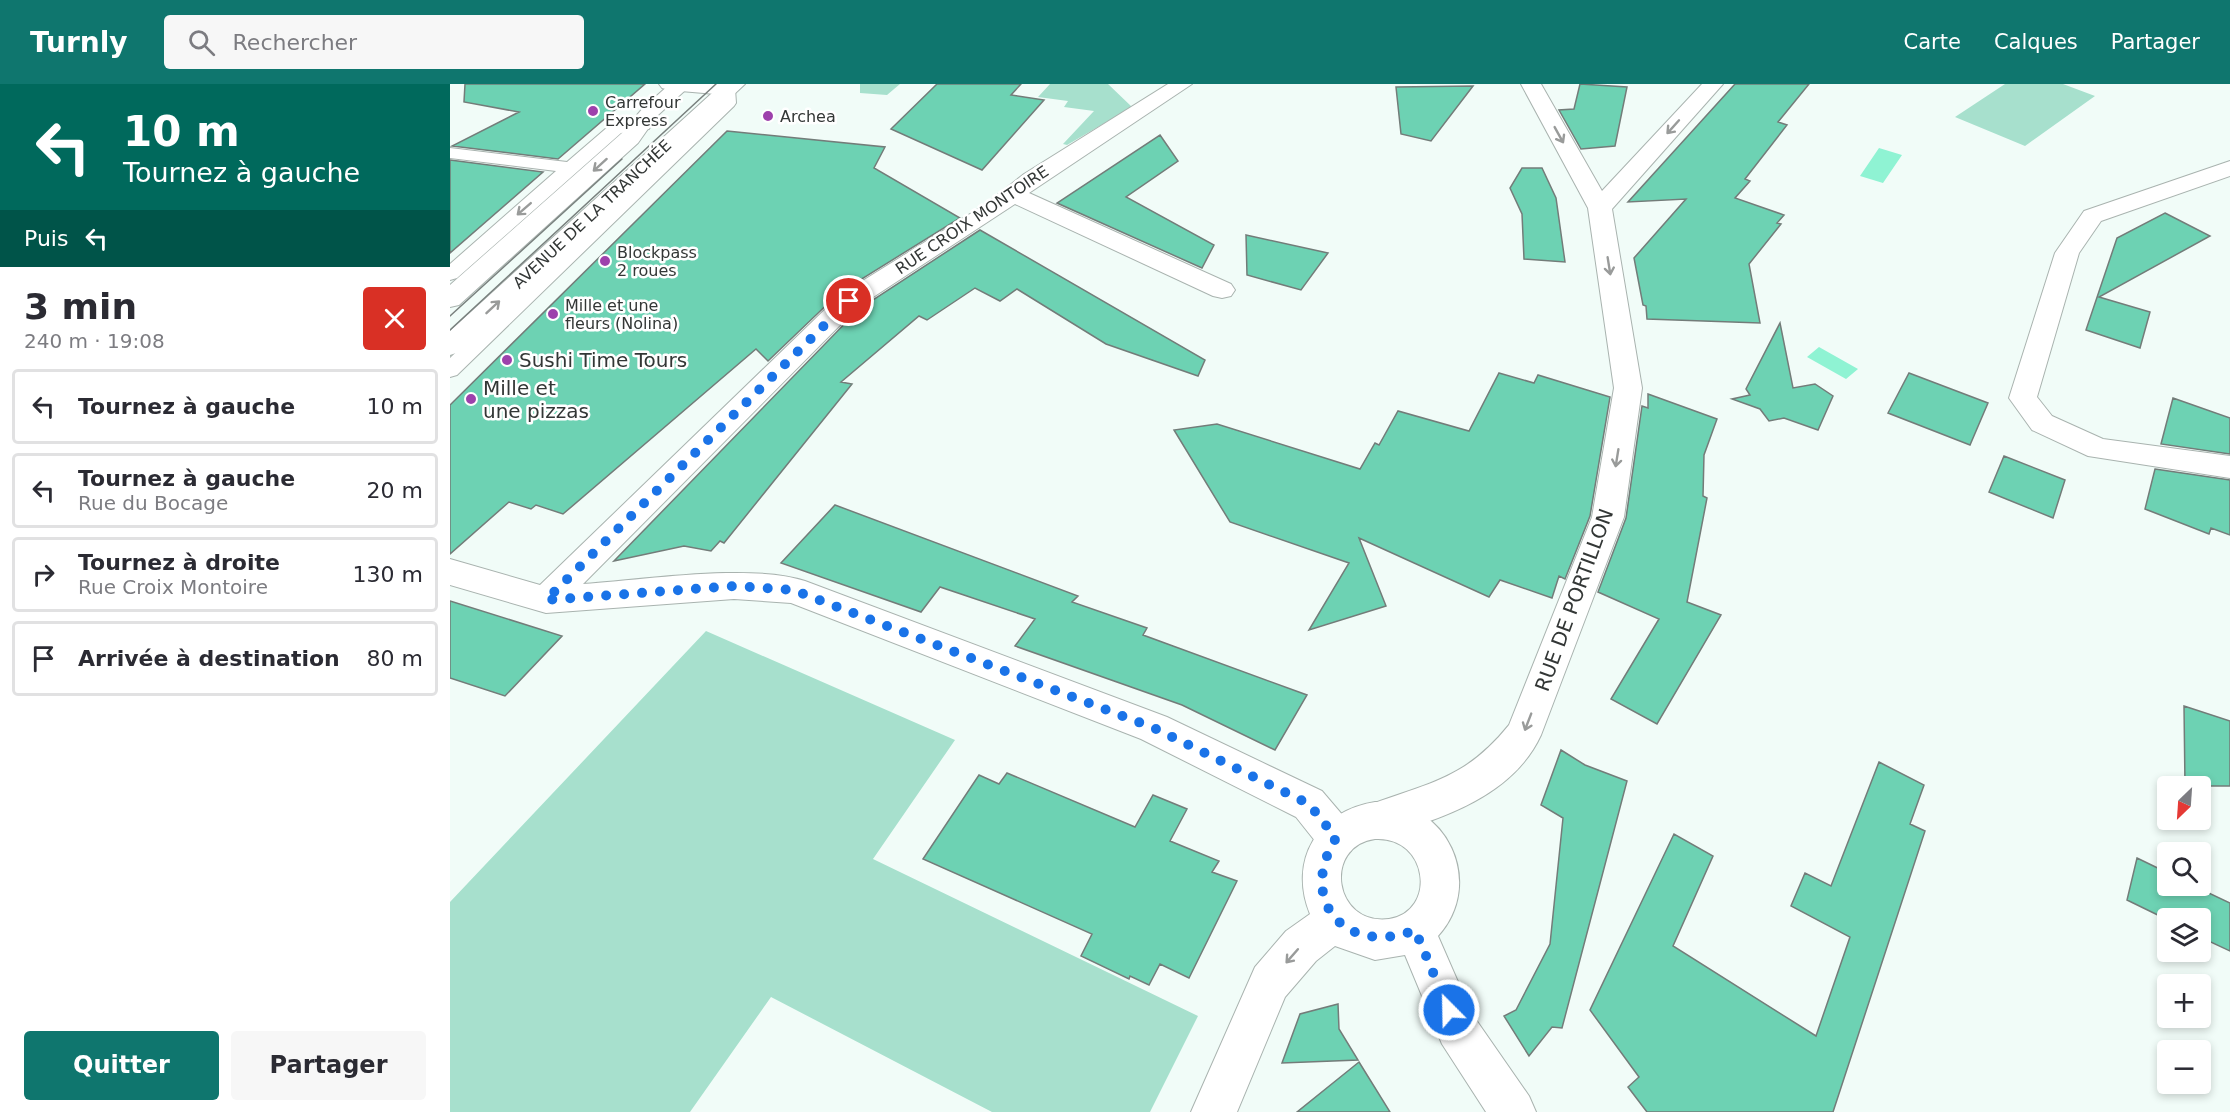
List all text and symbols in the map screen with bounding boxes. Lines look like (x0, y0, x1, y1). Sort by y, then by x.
search box (164, 15, 584, 69)
text: Turnly (30, 26, 128, 59)
icon: search (185, 26, 218, 59)
text: Rechercher (233, 30, 357, 55)
text: Carte (1904, 30, 1961, 54)
text: Calques (1994, 30, 2078, 54)
text: Partager (2111, 30, 2200, 54)
place label: Carrefour Express (605, 93, 681, 130)
marker: Carrefour Express (586, 104, 600, 118)
text: 10 m (123, 107, 240, 156)
place label: Archea (780, 107, 836, 126)
icon: left (24, 108, 102, 186)
marker: Archea (761, 109, 775, 123)
one-way arrow (1666, 120, 1680, 135)
one-way arrow (1554, 126, 1566, 143)
street label: AVENUE DE LA TRANCHÉE (509, 136, 675, 292)
text: Tournez à gauche (123, 157, 360, 188)
one-way arrow (593, 158, 608, 172)
street label: RUE CROIX MONTOIRE (892, 162, 1052, 278)
one-way arrow (517, 201, 533, 215)
icon: left (80, 222, 113, 255)
text: Puis (24, 226, 68, 251)
place label: Blockpass 2 roues (617, 243, 697, 280)
marker: Blockpass 2 roues (598, 254, 612, 268)
one-way arrow (1604, 255, 1615, 275)
pin (823, 275, 874, 326)
icon: arrive (832, 284, 865, 317)
text: 3 min (24, 286, 137, 327)
button: close (363, 287, 426, 350)
place label: Mille et une fleurs (Nolina) (565, 296, 678, 333)
one-way arrow (485, 300, 500, 314)
marker: Mille et une fleurs (Nolina) (546, 307, 560, 321)
text: 240 m · 19:08 (24, 329, 165, 353)
place label: Sushi Time Tours (519, 348, 687, 372)
marker: Sushi Time Tours (500, 353, 514, 367)
place label: Mille et une pizzas (483, 376, 589, 423)
icon: left (27, 390, 60, 423)
marker: Mille et une pizzas (464, 392, 478, 406)
text: Tournez à gauche (78, 394, 295, 419)
text: 10 m (367, 394, 423, 419)
one-way arrow (1612, 448, 1623, 468)
text: Tournez à gauche (78, 466, 295, 491)
icon: left (27, 474, 60, 507)
text: 20 m (367, 478, 423, 503)
text: Rue du Bocage (78, 491, 228, 515)
street label: RUE DE PORTILLON (1530, 505, 1618, 695)
text: Tournez à droite (78, 550, 280, 575)
icon: right (27, 558, 60, 591)
text: 130 m (353, 562, 423, 587)
text: Rue Croix Montoire (78, 575, 268, 599)
icon: arrive (27, 642, 60, 675)
text: Arrivée à destination (78, 646, 340, 671)
text: 80 m (367, 646, 423, 671)
one-way arrow (1522, 712, 1533, 730)
north arrow (2157, 776, 2211, 830)
map controls (2157, 776, 2211, 1094)
button: search (2157, 842, 2211, 896)
button: layers (2157, 908, 2211, 962)
one-way arrow (1285, 948, 1299, 963)
button: + (2157, 974, 2211, 1028)
position arrow (1417, 978, 1481, 1042)
button: Quitter (24, 1031, 219, 1100)
button: Partager (231, 1031, 426, 1100)
button: − (2157, 1040, 2211, 1094)

